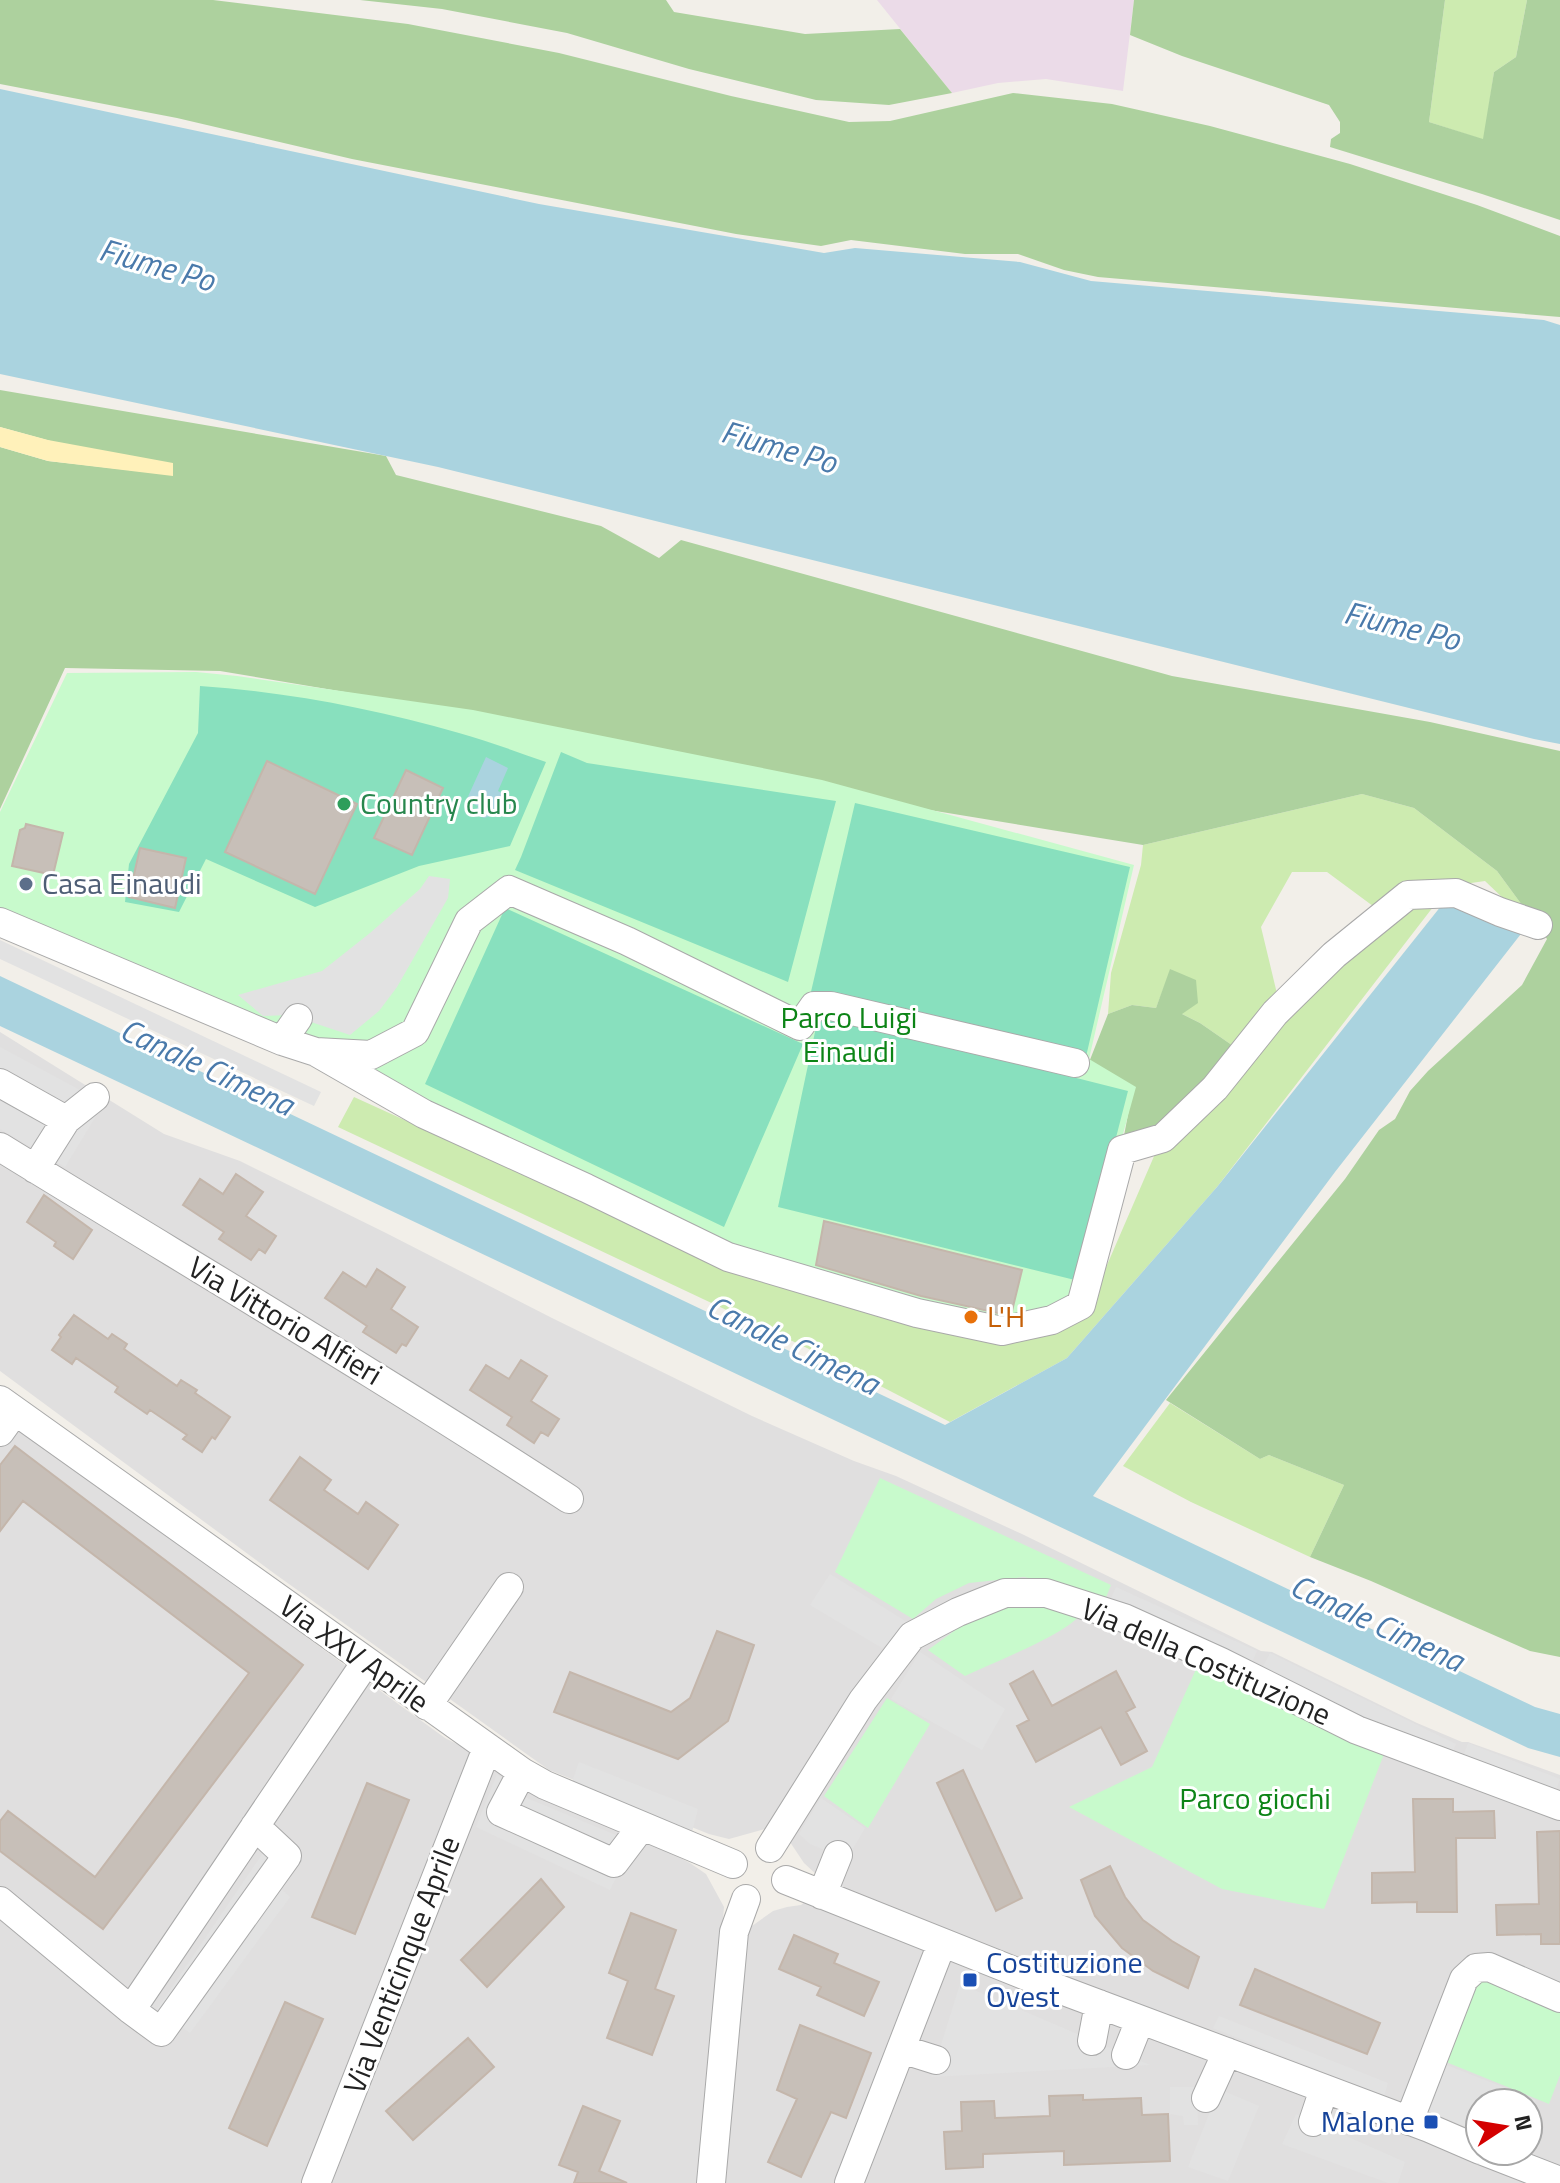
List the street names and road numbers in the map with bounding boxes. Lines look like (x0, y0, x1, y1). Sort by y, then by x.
street label: Via Vittorio Alfieri (180, 1244, 391, 1396)
street label: Via XXV Aprile (270, 1583, 439, 1724)
street label: Via della Costituzione (1074, 1585, 1339, 1737)
street label: Via Venticinque Aprile (331, 1829, 471, 2100)

